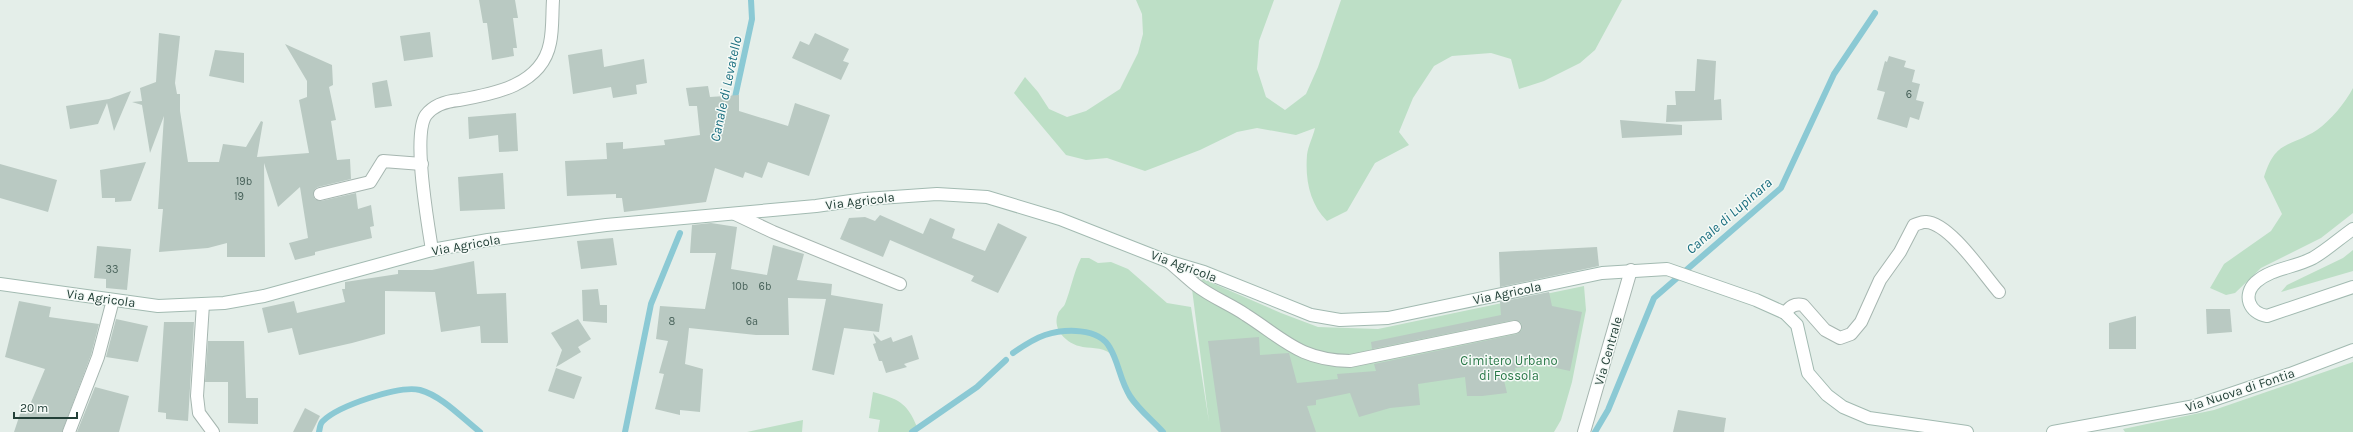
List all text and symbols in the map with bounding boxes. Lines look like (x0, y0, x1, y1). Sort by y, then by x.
water label: Canale di Levatello (706, 34, 746, 143)
house number: 6 (1906, 88, 1912, 101)
water label: Canale di Lupinara (1683, 174, 1775, 258)
house number: 19b (236, 175, 252, 188)
street label: Via Agricola (825, 189, 895, 213)
house number: 19 (234, 190, 244, 203)
street label: Via Agricola (431, 232, 501, 258)
street label: Via Agricola (1149, 247, 1219, 285)
house number: 33 (106, 263, 119, 276)
street label: Via Agricola (1471, 278, 1543, 308)
house number: 10b (732, 280, 748, 293)
house number: 6b (759, 280, 771, 293)
street label: Via Agricola (66, 286, 136, 310)
house number: 8 (669, 315, 676, 328)
house number: 6a (746, 315, 758, 328)
street label: Via Centrale (1591, 315, 1625, 387)
park label: Cimitero Urbano di Fossola (1460, 353, 1558, 383)
street label: Via Nuova di Fontia (2183, 365, 2297, 415)
scale bar (14, 394, 77, 420)
text: 20 m (20, 401, 48, 415)

